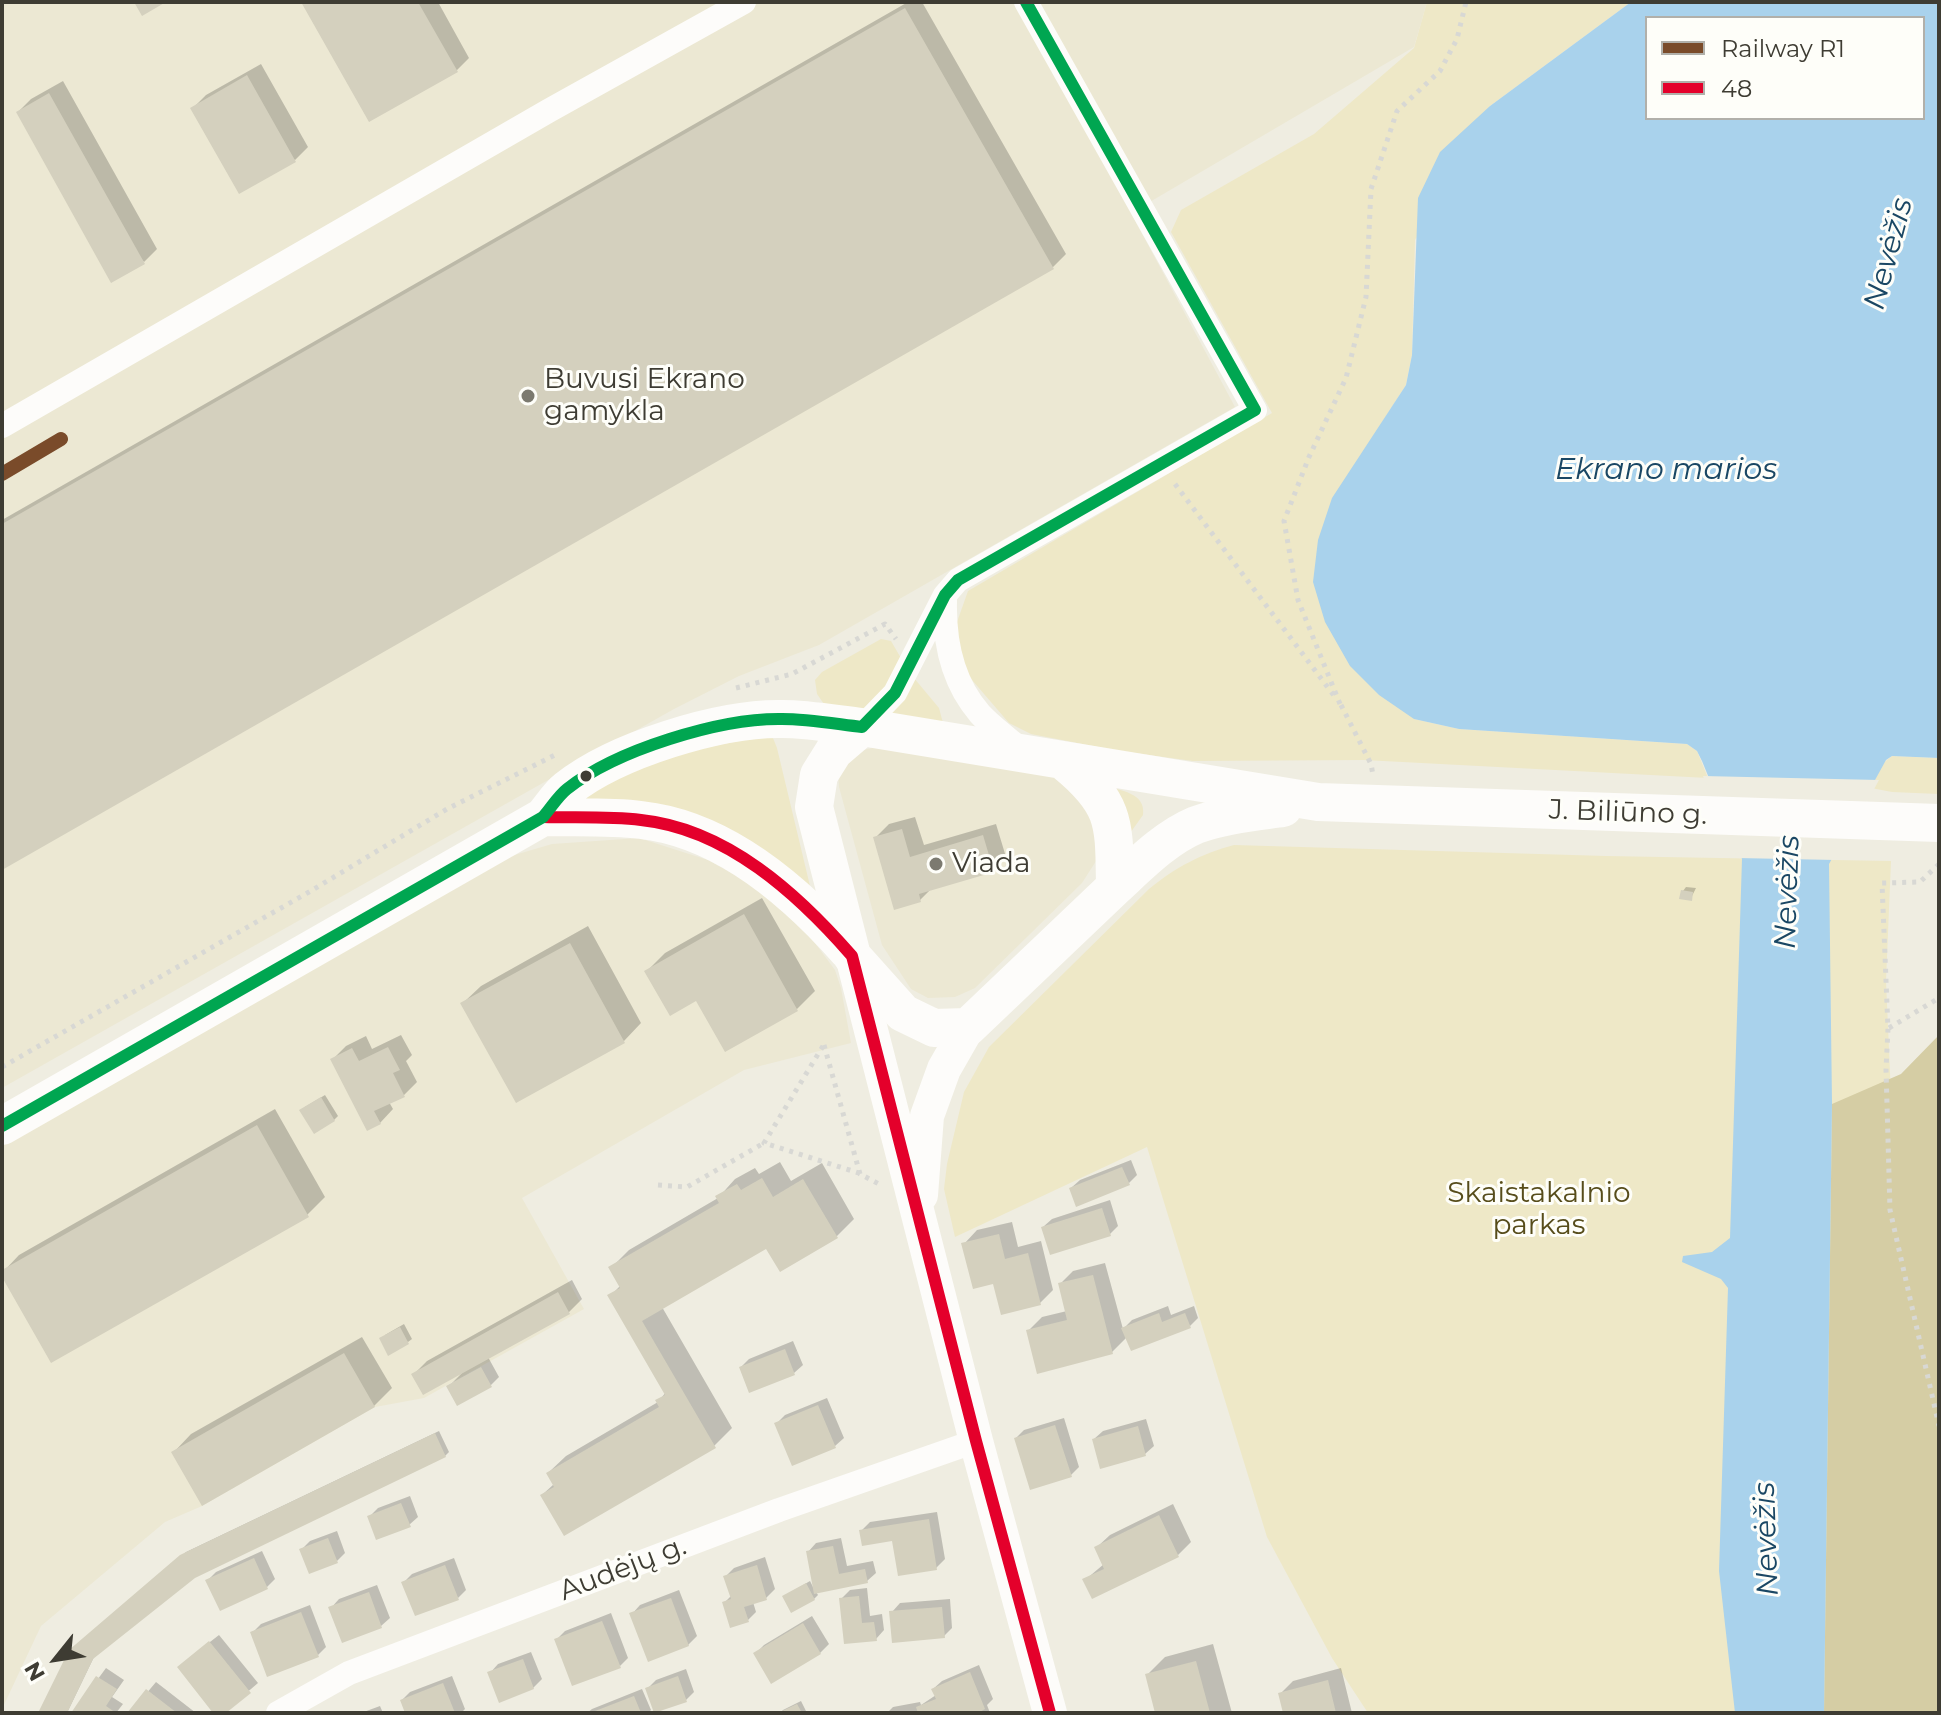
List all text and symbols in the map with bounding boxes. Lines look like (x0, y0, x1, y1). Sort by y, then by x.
legend (1645, 16, 1925, 120)
text: Railway R1 (1721, 34, 1845, 63)
text: 48 (1721, 74, 1752, 103)
water label: Nevėžis (1857, 194, 1921, 314)
place label: Buvusi Ekrano gamykla (544, 363, 745, 429)
marker: Buvusi Ekrano gamykla (519, 387, 537, 405)
water label: Ekrano marios (1555, 452, 1777, 488)
unlabelled marker (578, 768, 594, 784)
street label: J. Biliūno g. (1548, 793, 1708, 833)
water label: Nevėžis (1768, 834, 1808, 950)
place label: Viada (952, 847, 1031, 881)
marker: Viada (927, 855, 945, 873)
park label: Skaistakalnio parkas (1447, 1177, 1631, 1243)
water label: Nevėžis (1747, 1481, 1787, 1597)
street label: Audėjų g. (555, 1529, 691, 1609)
north arrow (16, 1619, 96, 1699)
text: N (19, 1657, 51, 1686)

